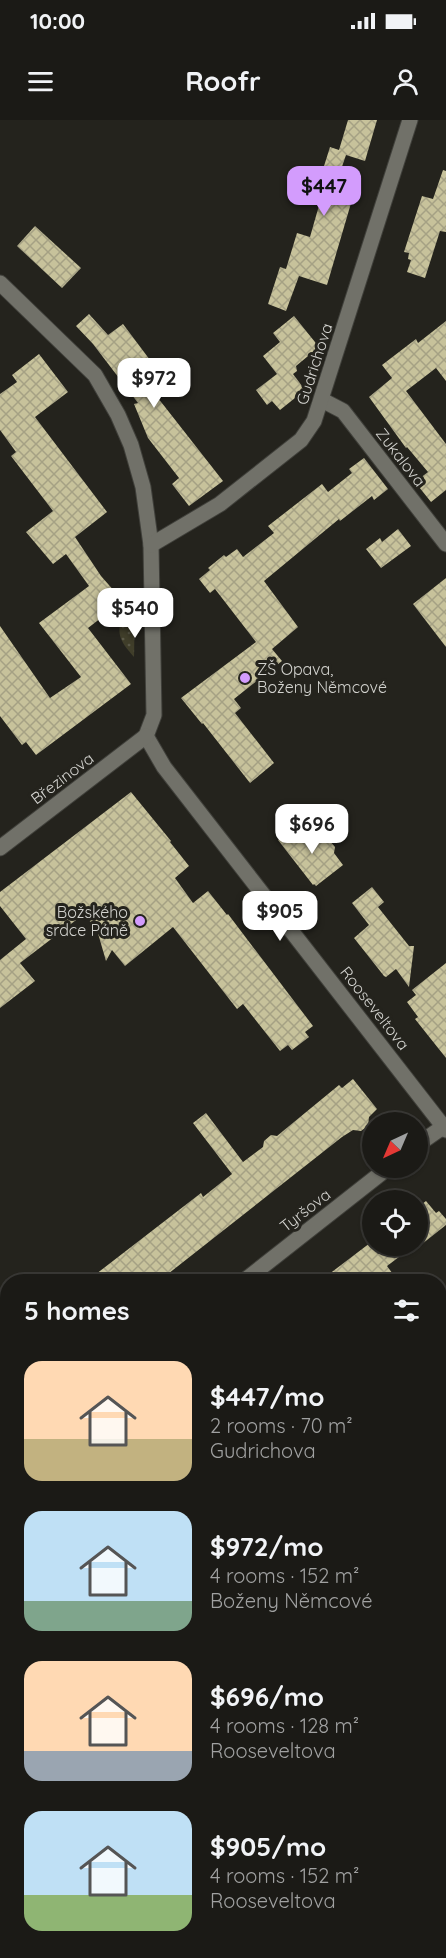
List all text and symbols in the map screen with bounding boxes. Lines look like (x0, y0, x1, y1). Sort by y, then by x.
text: 10:00 (30, 7, 85, 35)
text: Roofr (185, 64, 261, 98)
icon: menu (24, 65, 57, 98)
icon: person (389, 65, 422, 98)
pin: $447 (288, 166, 360, 217)
text: $447 (301, 173, 347, 198)
street label: Gudrichova (291, 321, 337, 407)
pin: $972 (118, 358, 190, 409)
text: $972 (131, 365, 177, 390)
street label: Zukalova (372, 424, 430, 490)
pin: $540 (99, 588, 171, 639)
text: $540 (111, 595, 159, 620)
place label: ZŠ Opava, Boženy Němcové (257, 659, 387, 697)
marker: ZŠ Opava, Boženy Němcové (238, 671, 252, 685)
street label: Březinova (27, 748, 97, 808)
pin: $696 (276, 804, 348, 855)
text: $696 (289, 811, 335, 836)
pin: $905 (244, 891, 316, 942)
text: $905 (256, 898, 304, 923)
place label: Božského srdce Páně (46, 902, 128, 940)
marker: Božského srdce Páně (133, 914, 147, 928)
street label: Rooseveltova (336, 962, 414, 1054)
north arrow (362, 1112, 428, 1178)
map controls (362, 1112, 428, 1256)
street label: Tyršova (276, 1184, 334, 1236)
button: locate (362, 1190, 428, 1256)
text: 5 homes (24, 1294, 130, 1327)
icon: filters (390, 1294, 423, 1327)
text: $447/mo (210, 1380, 325, 1413)
icon: home (72, 1385, 144, 1457)
text: 2 rooms · 70 m² (210, 1413, 353, 1438)
text: Gudrichova (210, 1438, 316, 1463)
text: $972/mo (210, 1530, 324, 1563)
icon: home (72, 1535, 144, 1607)
text: 4 rooms · 152 m² (210, 1563, 359, 1588)
text: Boženy Němcové (210, 1588, 372, 1613)
text: $696/mo (210, 1680, 324, 1713)
icon: home (72, 1685, 144, 1757)
text: 4 rooms · 128 m² (210, 1713, 359, 1738)
text: Rooseveltova (210, 1738, 336, 1763)
text: $905/mo (210, 1830, 326, 1863)
icon: home (72, 1835, 144, 1907)
text: 4 rooms · 152 m² (210, 1863, 359, 1888)
text: Rooseveltova (210, 1888, 336, 1913)

